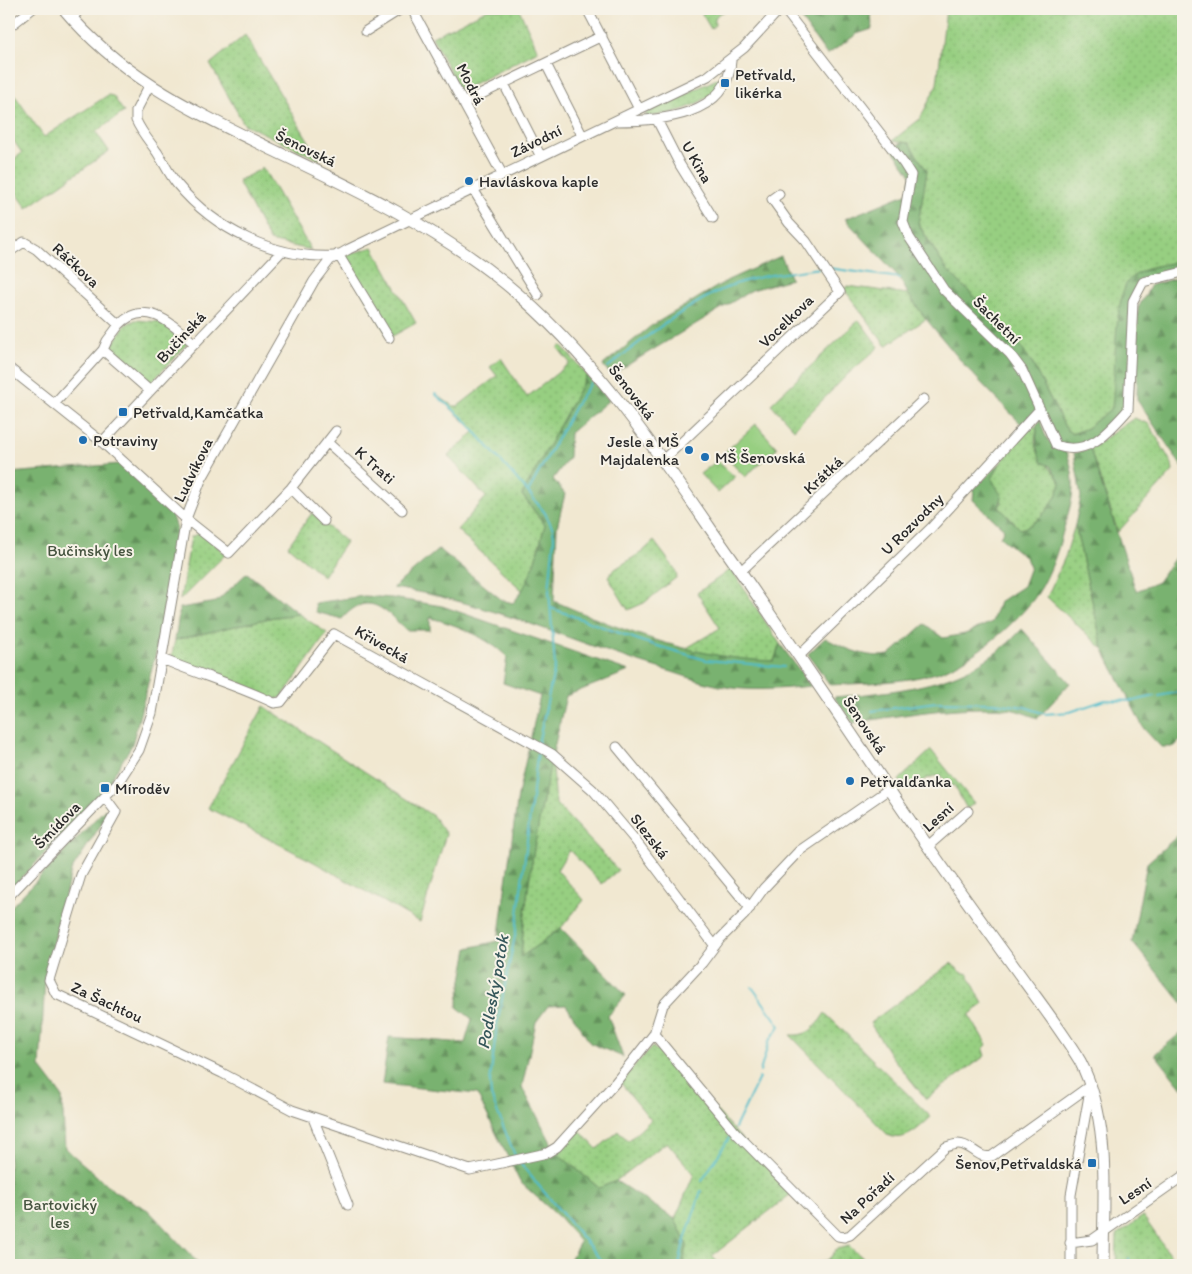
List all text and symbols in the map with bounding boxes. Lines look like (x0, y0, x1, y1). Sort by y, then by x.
street label: Modrá (453, 60, 490, 108)
place label: Petřvald, likérka (735, 65, 796, 102)
marker: Petřvald, likérka (719, 77, 731, 89)
street label: Závodní (507, 121, 565, 161)
street label: Šenovská (273, 125, 340, 171)
street label: U Kina (677, 138, 717, 187)
place label: Havláskova kaple (479, 172, 599, 191)
marker: Havláskova kaple (463, 175, 475, 187)
street label: Ráčkova (49, 239, 103, 292)
street label: Vocelkova (755, 290, 818, 352)
street label: Šachetní (969, 292, 1025, 348)
street label: Bučinská (152, 307, 210, 367)
street label: Šenovská (604, 361, 660, 424)
place label: Petřvald,Kamčatka (133, 403, 264, 422)
marker: Petřvald,Kamčatka (117, 406, 129, 418)
place label: Potraviny (93, 431, 158, 450)
place label: Jesle a MŠ Majdalenka (600, 432, 680, 469)
marker: Potraviny (77, 434, 89, 446)
street label: Ludvíkova (169, 434, 217, 505)
street label: K Trati (351, 442, 399, 488)
marker: Jesle a MŠ Majdalenka (683, 444, 695, 456)
place label: MŠ Šenovská (715, 448, 806, 467)
marker: MŠ Šenovská (699, 451, 711, 463)
street label: Krátká (799, 451, 847, 498)
street label: U Rozvodny (877, 489, 947, 559)
park label: Bučinský les (47, 541, 133, 560)
street label: Křivecká (352, 621, 413, 667)
street label: Šenovská (839, 693, 891, 758)
place label: Petřvalďanka (860, 772, 952, 791)
marker: Petřvalďanka (844, 775, 856, 787)
place label: Míroděv (115, 779, 170, 798)
marker: Míroděv (99, 782, 111, 794)
street label: Šmídova (30, 797, 84, 853)
street label: Lesní (918, 798, 958, 836)
street label: Slezská (626, 810, 674, 863)
water label: Podleský potok (472, 931, 514, 1051)
street label: Za Šachtou (68, 977, 146, 1027)
place label: Šenov,Petřvaldská (955, 1154, 1083, 1173)
marker: Šenov,Petřvaldská (1086, 1157, 1098, 1169)
street label: Na Pořadí (836, 1168, 898, 1228)
street label: Lesní (1115, 1173, 1155, 1209)
park label: Bartovický les (23, 1195, 97, 1232)

